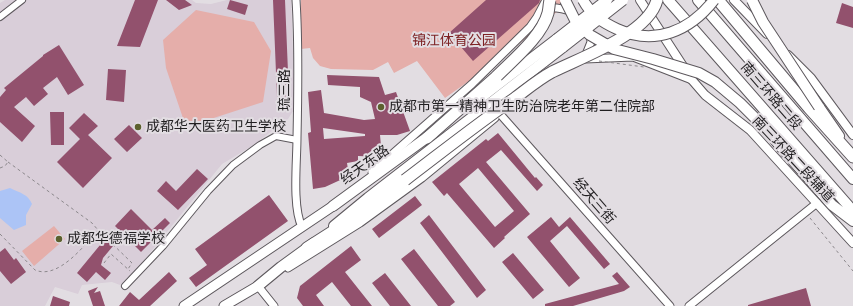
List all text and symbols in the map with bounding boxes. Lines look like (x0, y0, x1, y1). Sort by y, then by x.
park label: 锦江体育公园 (412, 33, 496, 49)
street label: 南三环路二段 (737, 59, 805, 133)
street label: 琉三路 (277, 69, 293, 111)
place label: 成都市第一精神卫生防治院老年第二住院部 (389, 99, 655, 115)
marker: 成都市第一精神卫生防治院老年第二住院部 (376, 102, 386, 112)
street label: 南三环路二段辅道 (749, 112, 837, 206)
place label: 成都华大医药卫生学校 (146, 119, 286, 135)
marker: 成都华大医药卫生学校 (133, 122, 143, 132)
street label: 经天东路 (337, 142, 393, 188)
street label: 经天三街 (569, 174, 619, 228)
place label: 成都华德福学校 (67, 231, 165, 247)
marker: 成都华德福学校 (54, 234, 64, 244)

